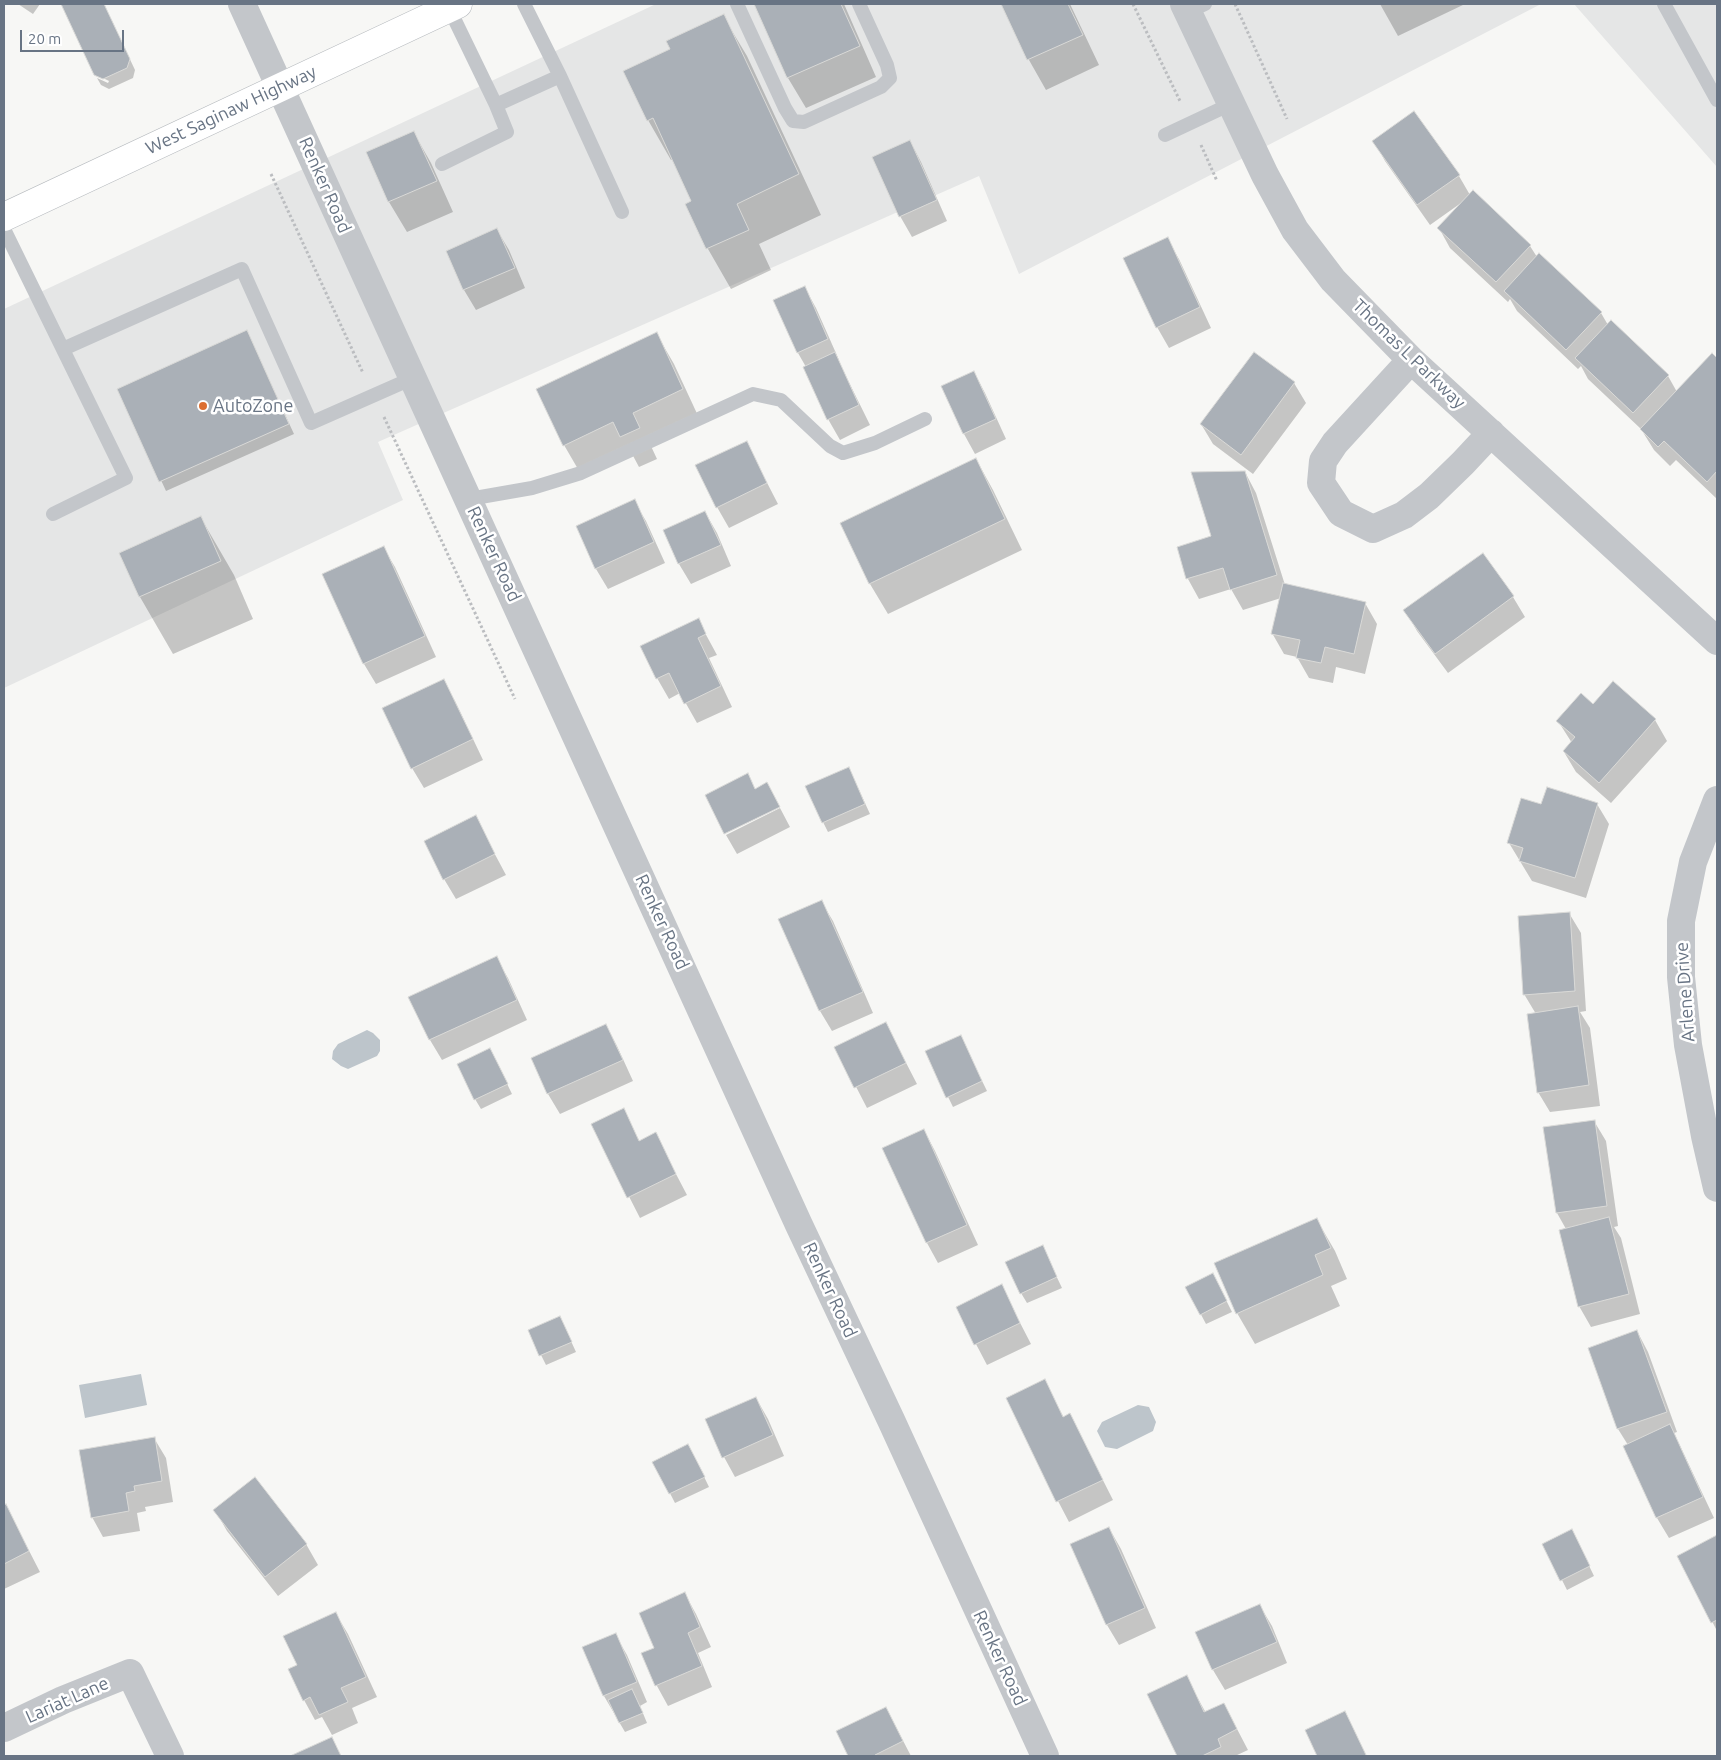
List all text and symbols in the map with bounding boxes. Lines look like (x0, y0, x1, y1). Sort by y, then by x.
scale bar (22, 20, 126, 52)
text: 20 m (28, 30, 61, 47)
street label: West Saginaw Highway (142, 61, 320, 159)
street label: Renker Road (294, 134, 356, 236)
street label: Thomas L Parkway (1348, 295, 1470, 413)
place label: AutoZone (213, 395, 293, 417)
marker: AutoZone (197, 400, 209, 412)
street label: Renker Road (463, 503, 525, 605)
street label: Renker Road (631, 871, 693, 973)
street label: Arlene Drive (1671, 941, 1699, 1043)
street label: Renker Road (799, 1239, 861, 1341)
street label: Renker Road (969, 1607, 1031, 1709)
street label: Lariat Lane (22, 1672, 112, 1728)

